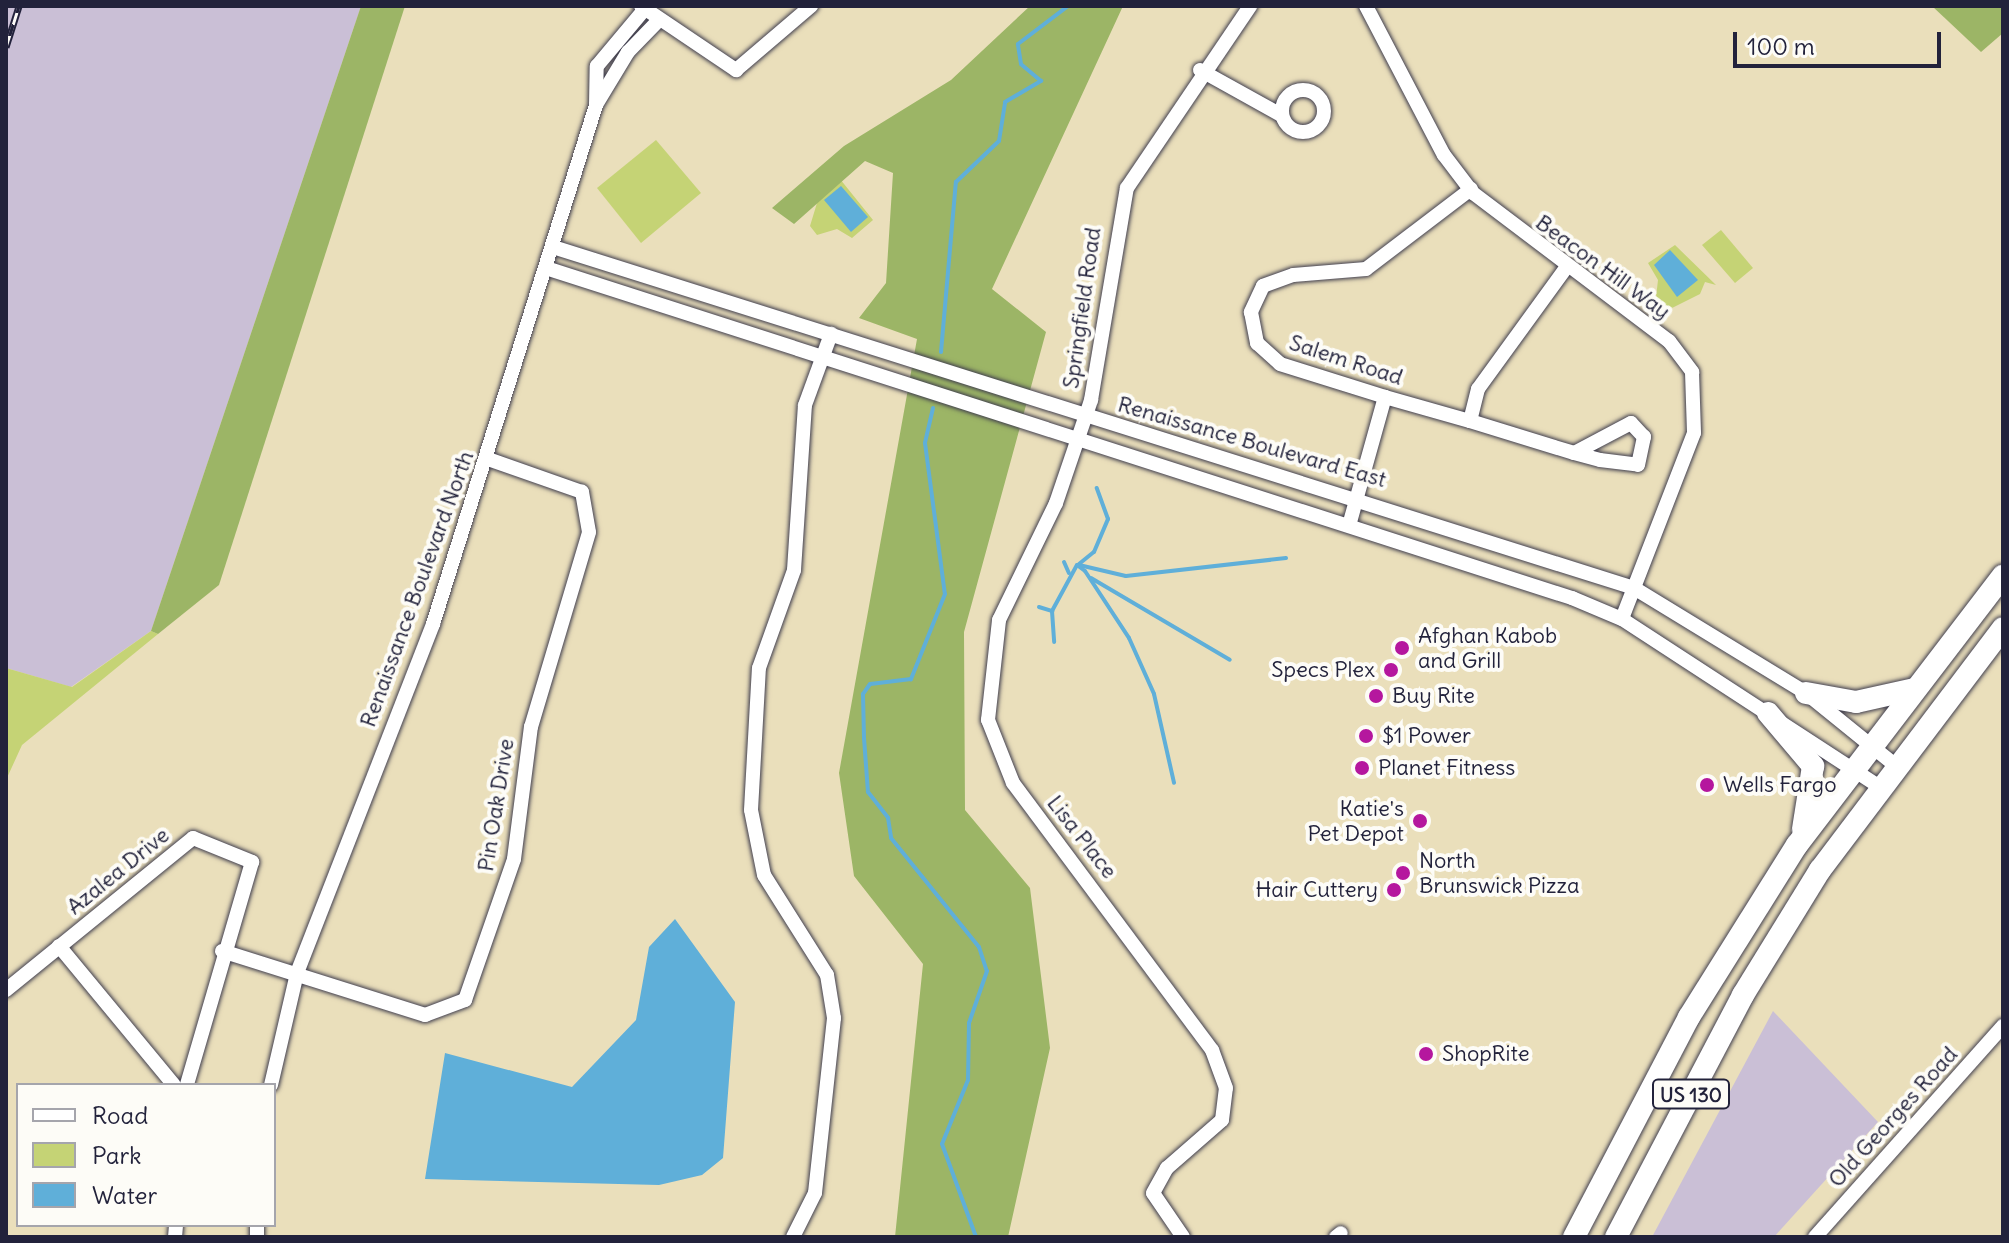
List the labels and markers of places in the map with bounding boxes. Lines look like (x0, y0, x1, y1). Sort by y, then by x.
place label: Afghan Kabob and Grill (1418, 622, 1557, 674)
marker: Afghan Kabob and Grill (1393, 639, 1411, 657)
place label: Specs Plex (1271, 657, 1375, 683)
marker: Specs Plex (1382, 661, 1400, 679)
place label: Buy Rite (1392, 683, 1475, 709)
marker: Buy Rite (1367, 687, 1385, 705)
place label: $1 Power (1382, 723, 1471, 749)
marker: $1 Power (1357, 727, 1375, 745)
place label: Planet Fitness (1378, 755, 1515, 781)
marker: Planet Fitness (1353, 759, 1371, 777)
place label: Wells Fargo (1723, 772, 1836, 798)
marker: Wells Fargo (1698, 776, 1716, 794)
place label: Katie's Pet Depot (1307, 795, 1404, 846)
marker: Katie's Pet Depot (1411, 812, 1429, 830)
place label: North Brunswick Pizza (1419, 847, 1579, 898)
marker: North Brunswick Pizza (1394, 864, 1412, 882)
place label: Hair Cuttery (1256, 877, 1378, 903)
marker: Hair Cuttery (1385, 881, 1403, 899)
place label: ShopRite (1442, 1041, 1530, 1067)
marker: ShopRite (1417, 1045, 1435, 1063)

